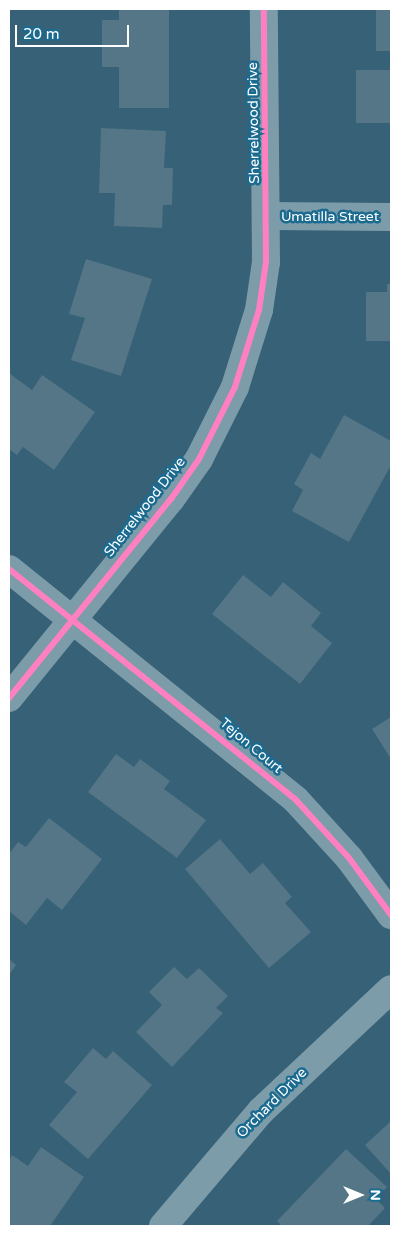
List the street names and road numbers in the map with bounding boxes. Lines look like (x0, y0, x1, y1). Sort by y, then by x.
street label: Sherrelwood Drive (245, 62, 263, 184)
street label: Umatilla Street (281, 209, 379, 225)
street label: Sherrelwood Drive (101, 454, 189, 560)
street label: Tejon Court (216, 715, 286, 777)
street label: Orchard Drive (233, 1064, 311, 1142)

